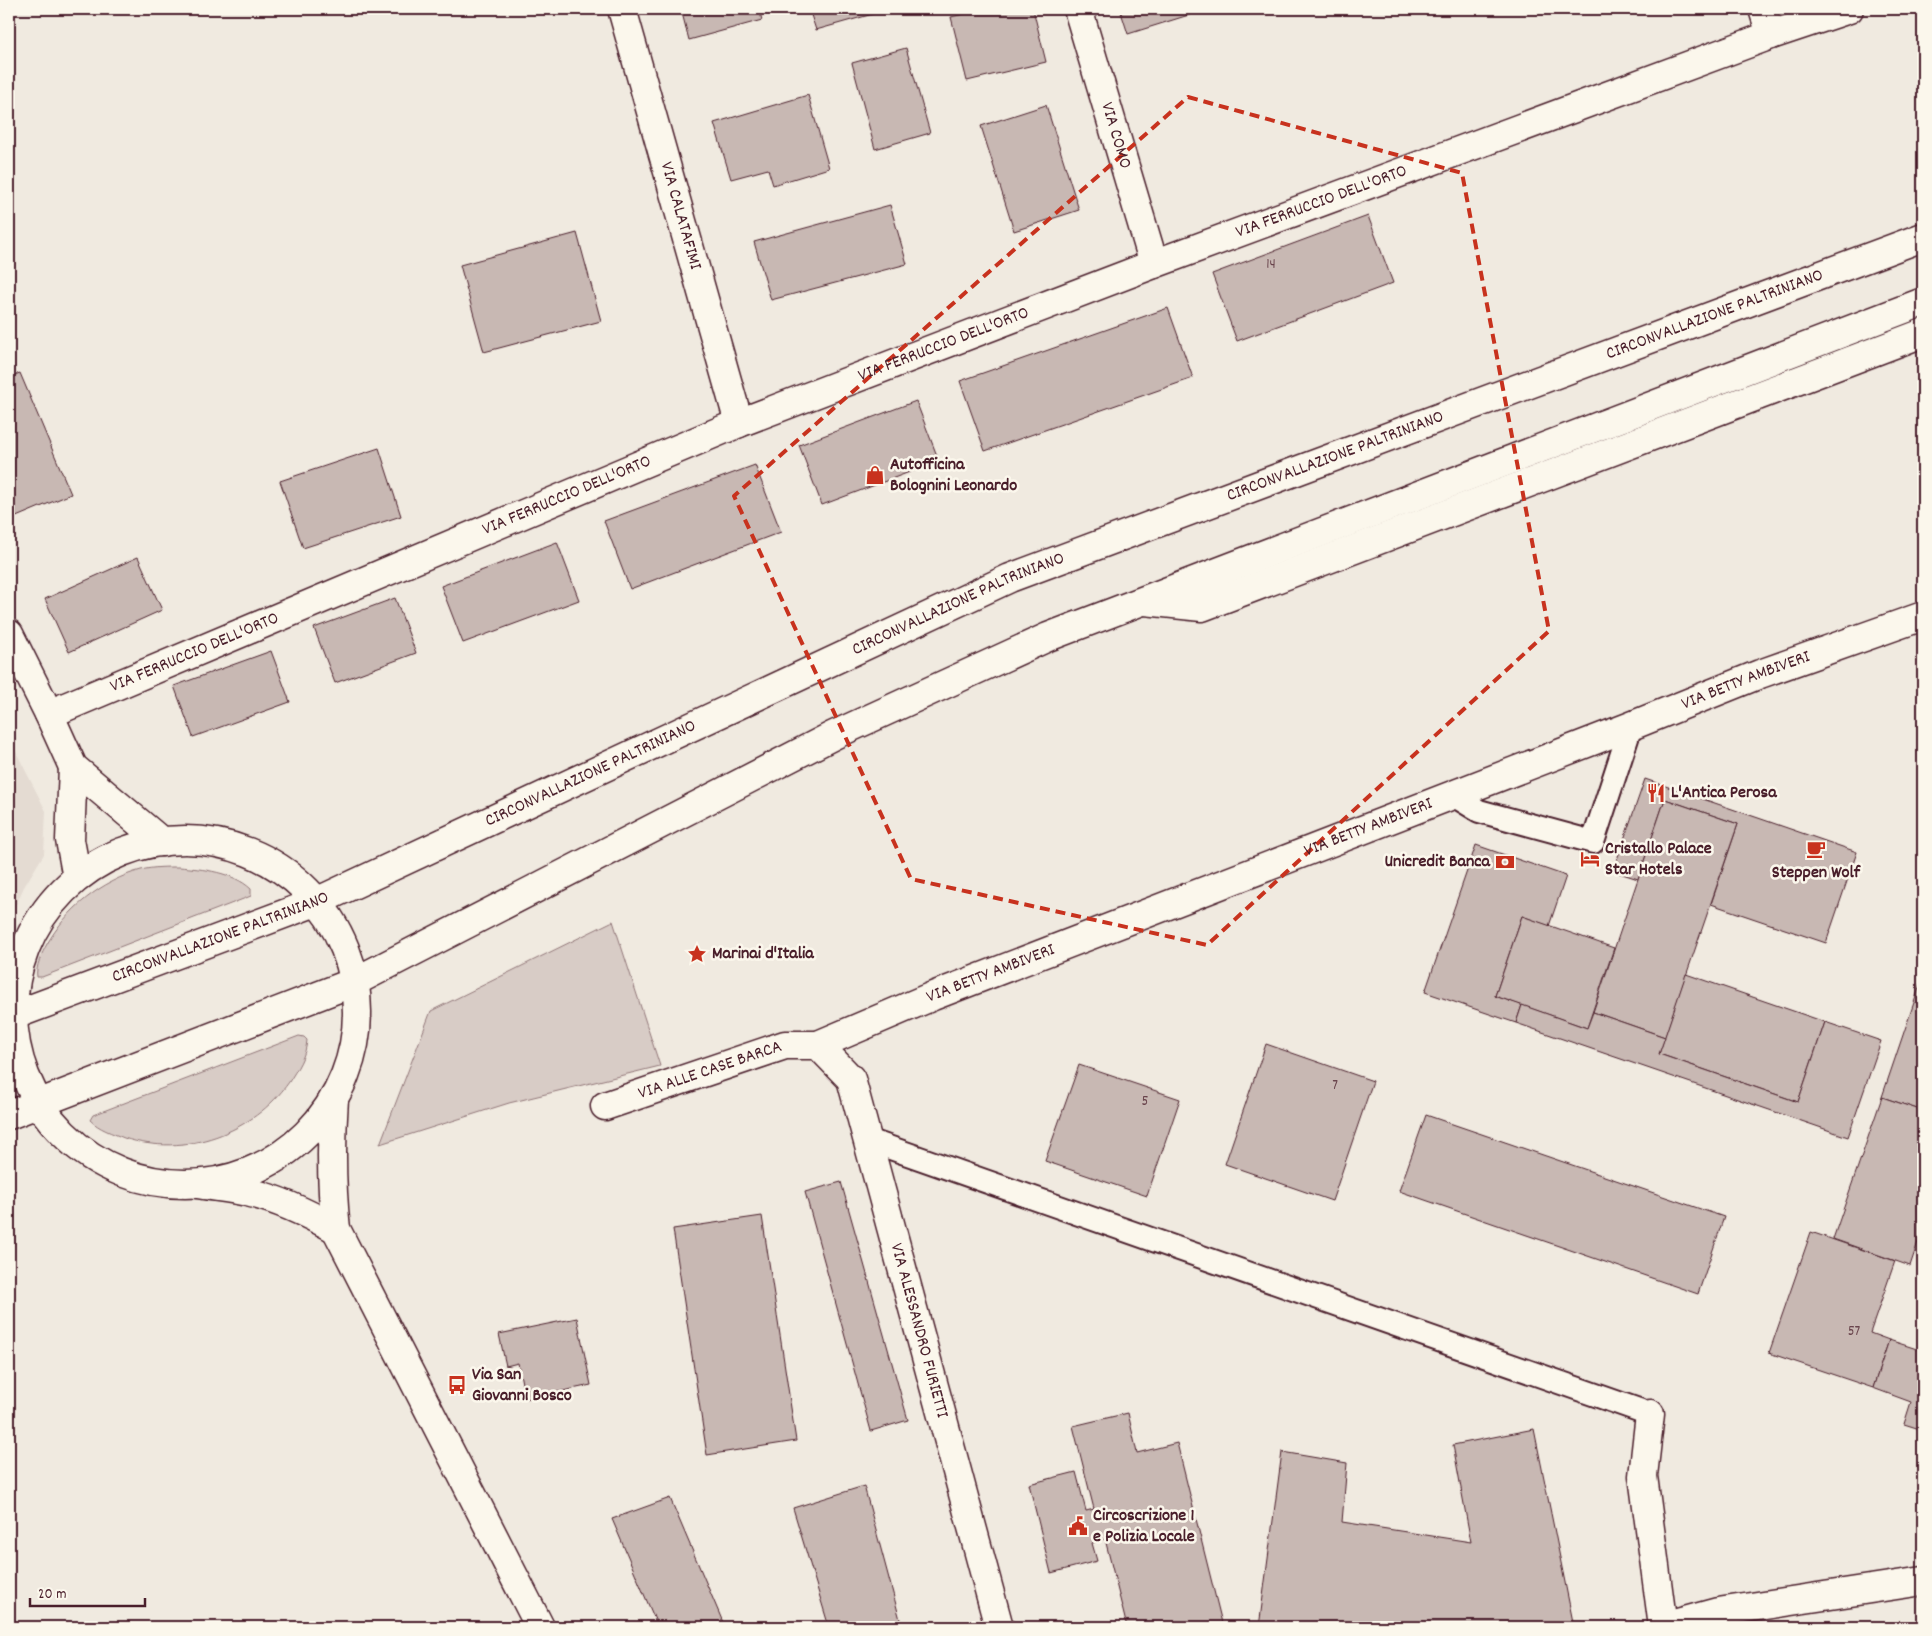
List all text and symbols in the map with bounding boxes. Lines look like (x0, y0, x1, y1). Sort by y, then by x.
street label: VIA COMO (1094, 99, 1137, 172)
street label: VIA CALATAFIMI (653, 159, 708, 273)
street label: VIA FERRUCCIO DELL'ORTO (1232, 159, 1411, 245)
house number: 14 (1266, 254, 1276, 276)
street label: CIRCONVALLAZIONE PALTRINIANO (1603, 263, 1827, 367)
street label: VIA FERRUCCIO DELL'ORTO (855, 301, 1033, 389)
street label: CIRCONVALLAZIONE PALTRINIANO (1223, 405, 1447, 508)
street label: VIA FERRUCCIO DELL'ORTO (479, 449, 655, 542)
place label: Autofficina Bolognini Leonardo (890, 453, 1017, 499)
shop icon: Autofficina Bolognini Leonardo (864, 464, 886, 486)
street label: CIRCONVALLAZIONE PALTRINIANO (848, 546, 1068, 662)
street label: VIA FERRUCCIO DELL'ORTO (106, 606, 283, 699)
street label: VIA BETTY AMBIVERI (1678, 645, 1814, 717)
street label: CIRCONVALLAZIONE PALTRINIANO (481, 714, 700, 834)
place label: L'Antica Perosa (1671, 781, 1777, 806)
restaurant icon: L'Antica Perosa (1645, 782, 1667, 804)
street label: VIA BETTY AMBIVERI (1301, 791, 1437, 864)
place label: Cristallo Palace Star Hotels (1605, 837, 1712, 883)
cafe icon: Steppen Wolf (1805, 838, 1827, 860)
hotel icon: Cristallo Palace Star Hotels (1579, 848, 1601, 870)
place label: Unicredit Banca (1384, 850, 1491, 875)
bank icon: Unicredit Banca (1494, 851, 1516, 873)
place label: Steppen Wolf (1772, 861, 1862, 886)
street label: CIRCONVALLAZIONE PALTRINIANO (108, 885, 333, 990)
street label: VIA BETTY AMBIVERI (923, 937, 1059, 1010)
place label: Marinai d'Italia (712, 942, 814, 967)
place icon: Marinai d'Italia (686, 943, 708, 965)
street label: VIA ALLE CASE BARCA (635, 1034, 785, 1106)
house number: 7 (1332, 1075, 1338, 1097)
house number: 5 (1142, 1091, 1149, 1113)
street label: VIA ALESSANDRO FURIETTI (883, 1240, 955, 1421)
house number: 57 (1848, 1321, 1861, 1343)
place label: Via San Giovanni Bosco (472, 1363, 572, 1409)
bus stop icon: Via San Giovanni Bosco (446, 1374, 468, 1396)
place label: Circoscrizione 1 e Polizia Locale (1093, 1504, 1195, 1550)
public building icon: Circoscrizione 1 e Polizia Locale (1067, 1515, 1089, 1537)
scale bar (30, 1576, 145, 1608)
text: 20 m (38, 1584, 66, 1606)

